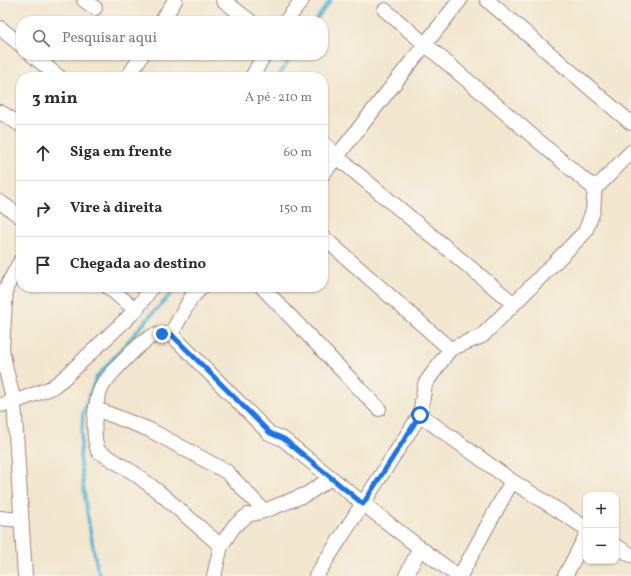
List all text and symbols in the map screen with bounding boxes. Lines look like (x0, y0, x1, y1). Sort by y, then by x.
search box (16, 16, 328, 60)
icon: search (30, 27, 52, 49)
text: Pesquisar aqui (62, 28, 157, 49)
text: 3 min (32, 87, 78, 110)
text: A pé · 210 m (245, 89, 312, 107)
icon: ahead (32, 142, 54, 164)
text: Siga em frente (70, 142, 172, 163)
text: 60 m (284, 144, 312, 162)
icon: right (32, 198, 54, 220)
text: Vire à direita (70, 198, 162, 219)
text: 150 m (279, 200, 312, 218)
icon: arrive (32, 254, 54, 276)
text: Chegada ao destino (70, 254, 206, 275)
route end (153, 325, 171, 343)
route start (411, 406, 429, 424)
map controls (583, 492, 619, 564)
button: + (583, 492, 619, 528)
button: − (583, 528, 619, 564)

